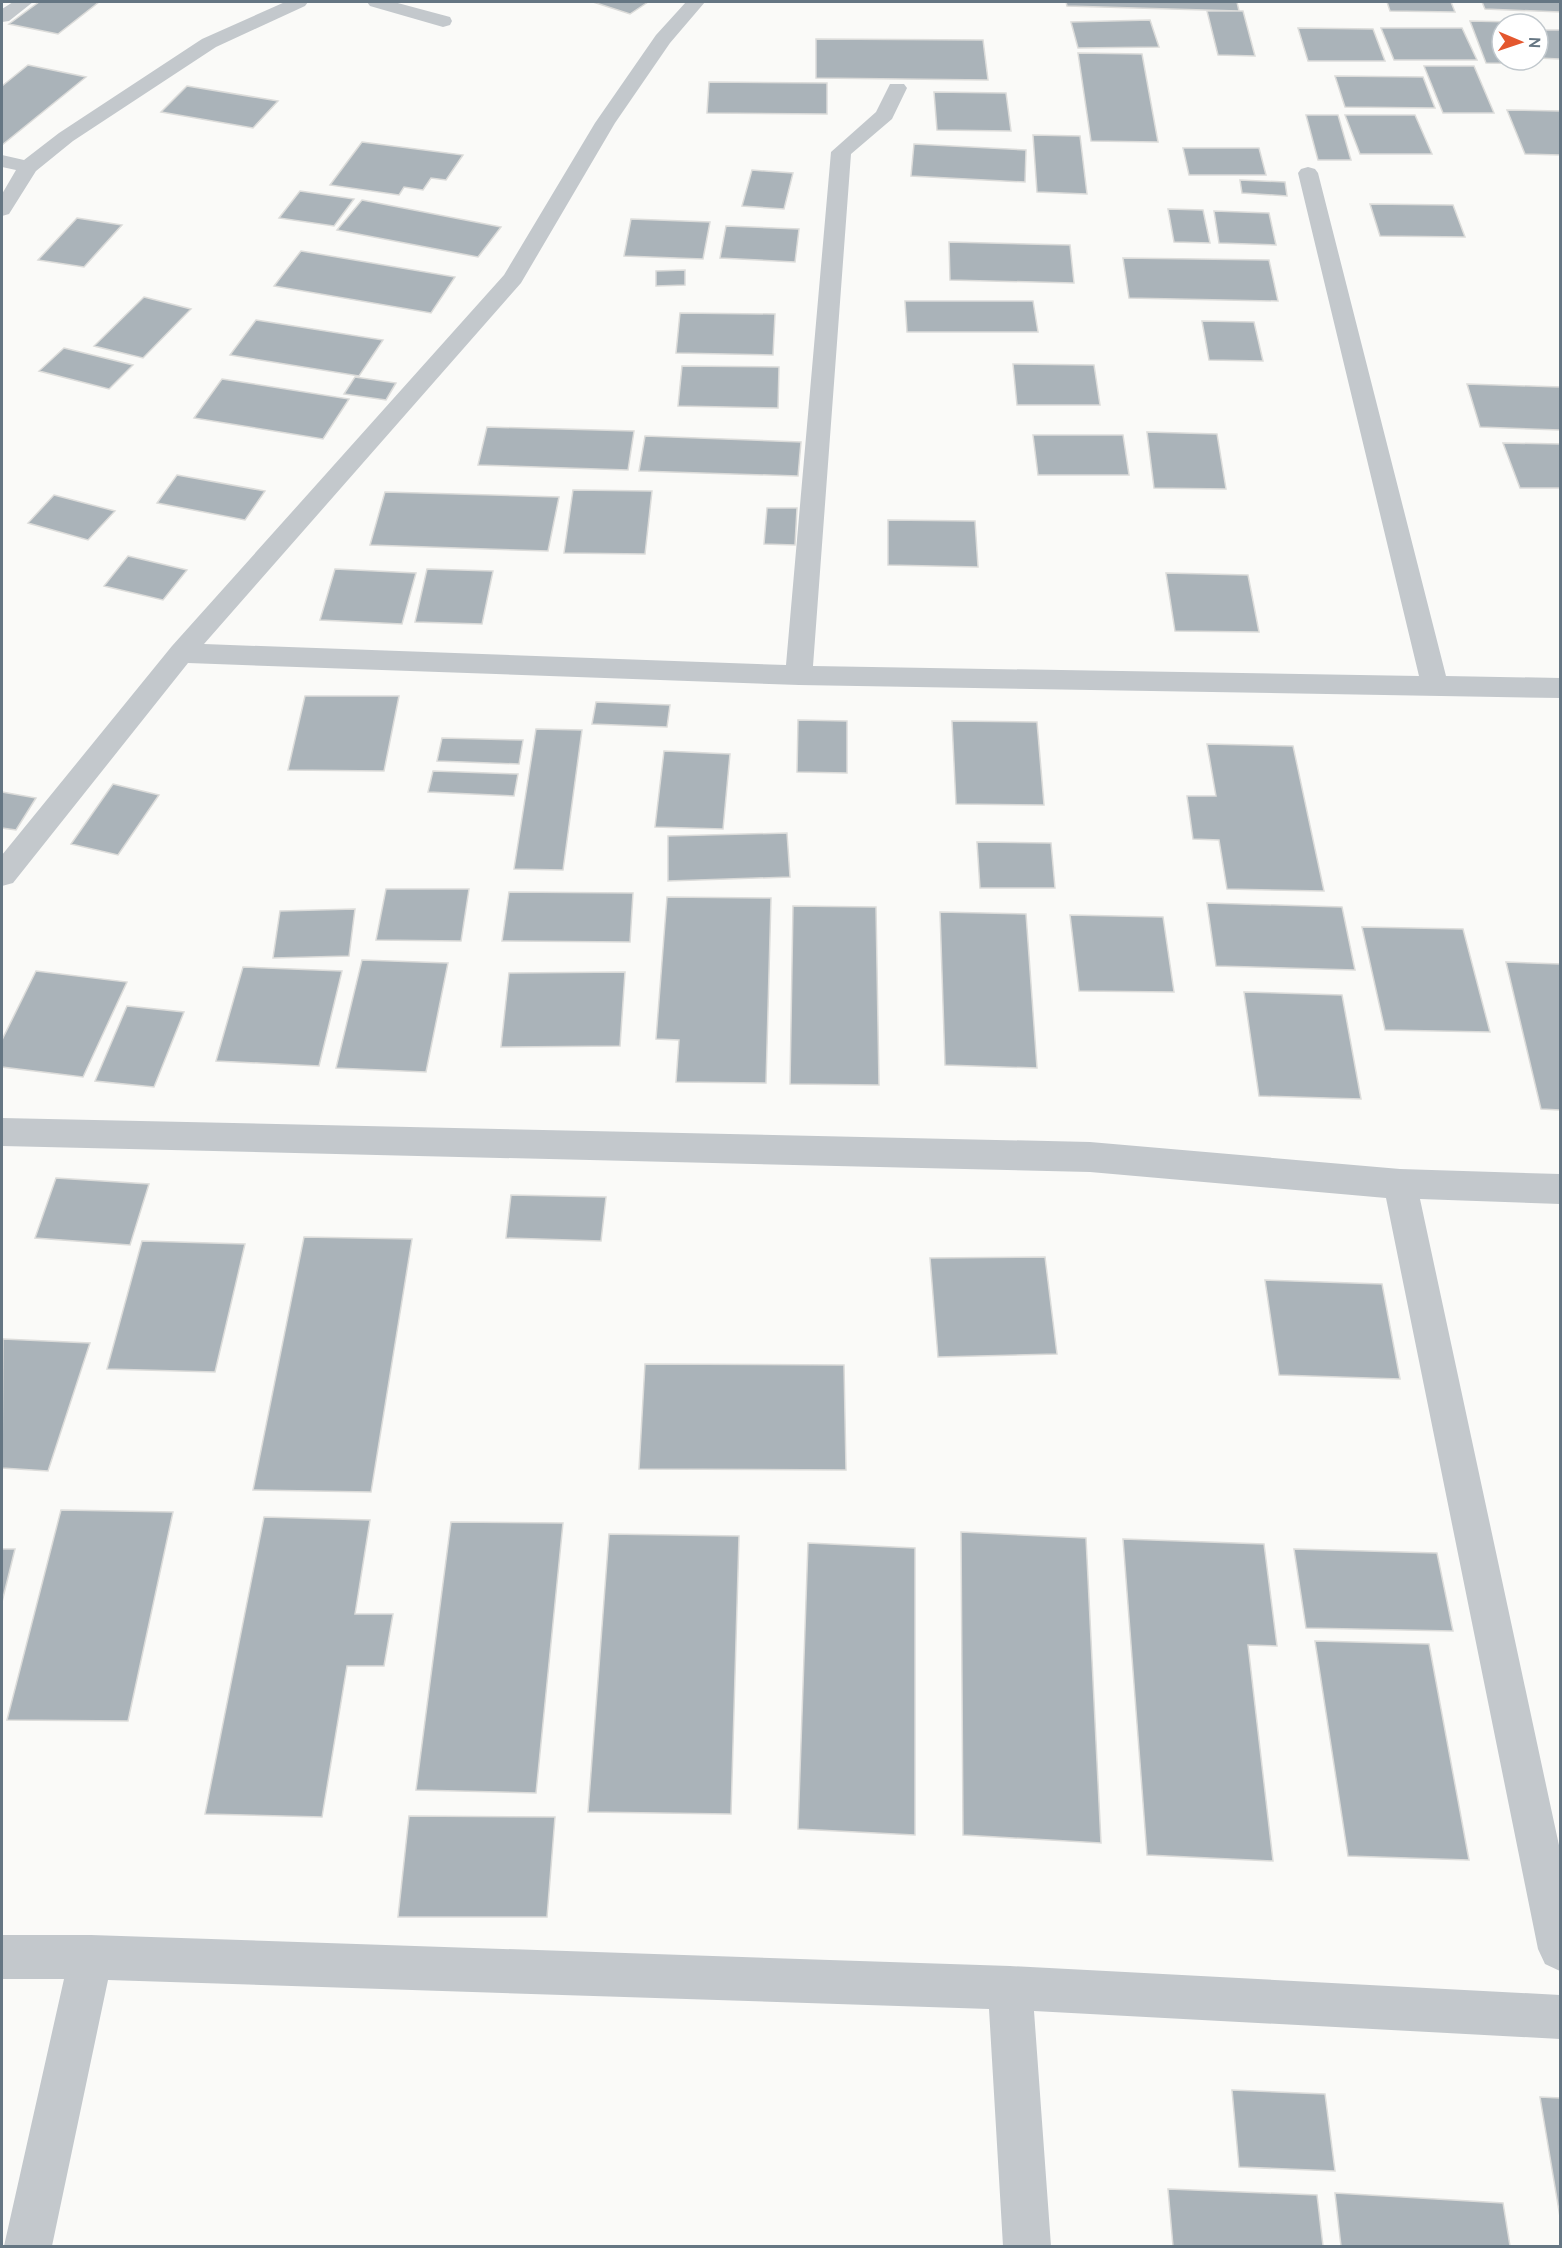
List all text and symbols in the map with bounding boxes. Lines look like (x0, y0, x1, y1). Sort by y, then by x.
north arrow (1490, 12, 1550, 72)
text: N (1525, 37, 1544, 48)

